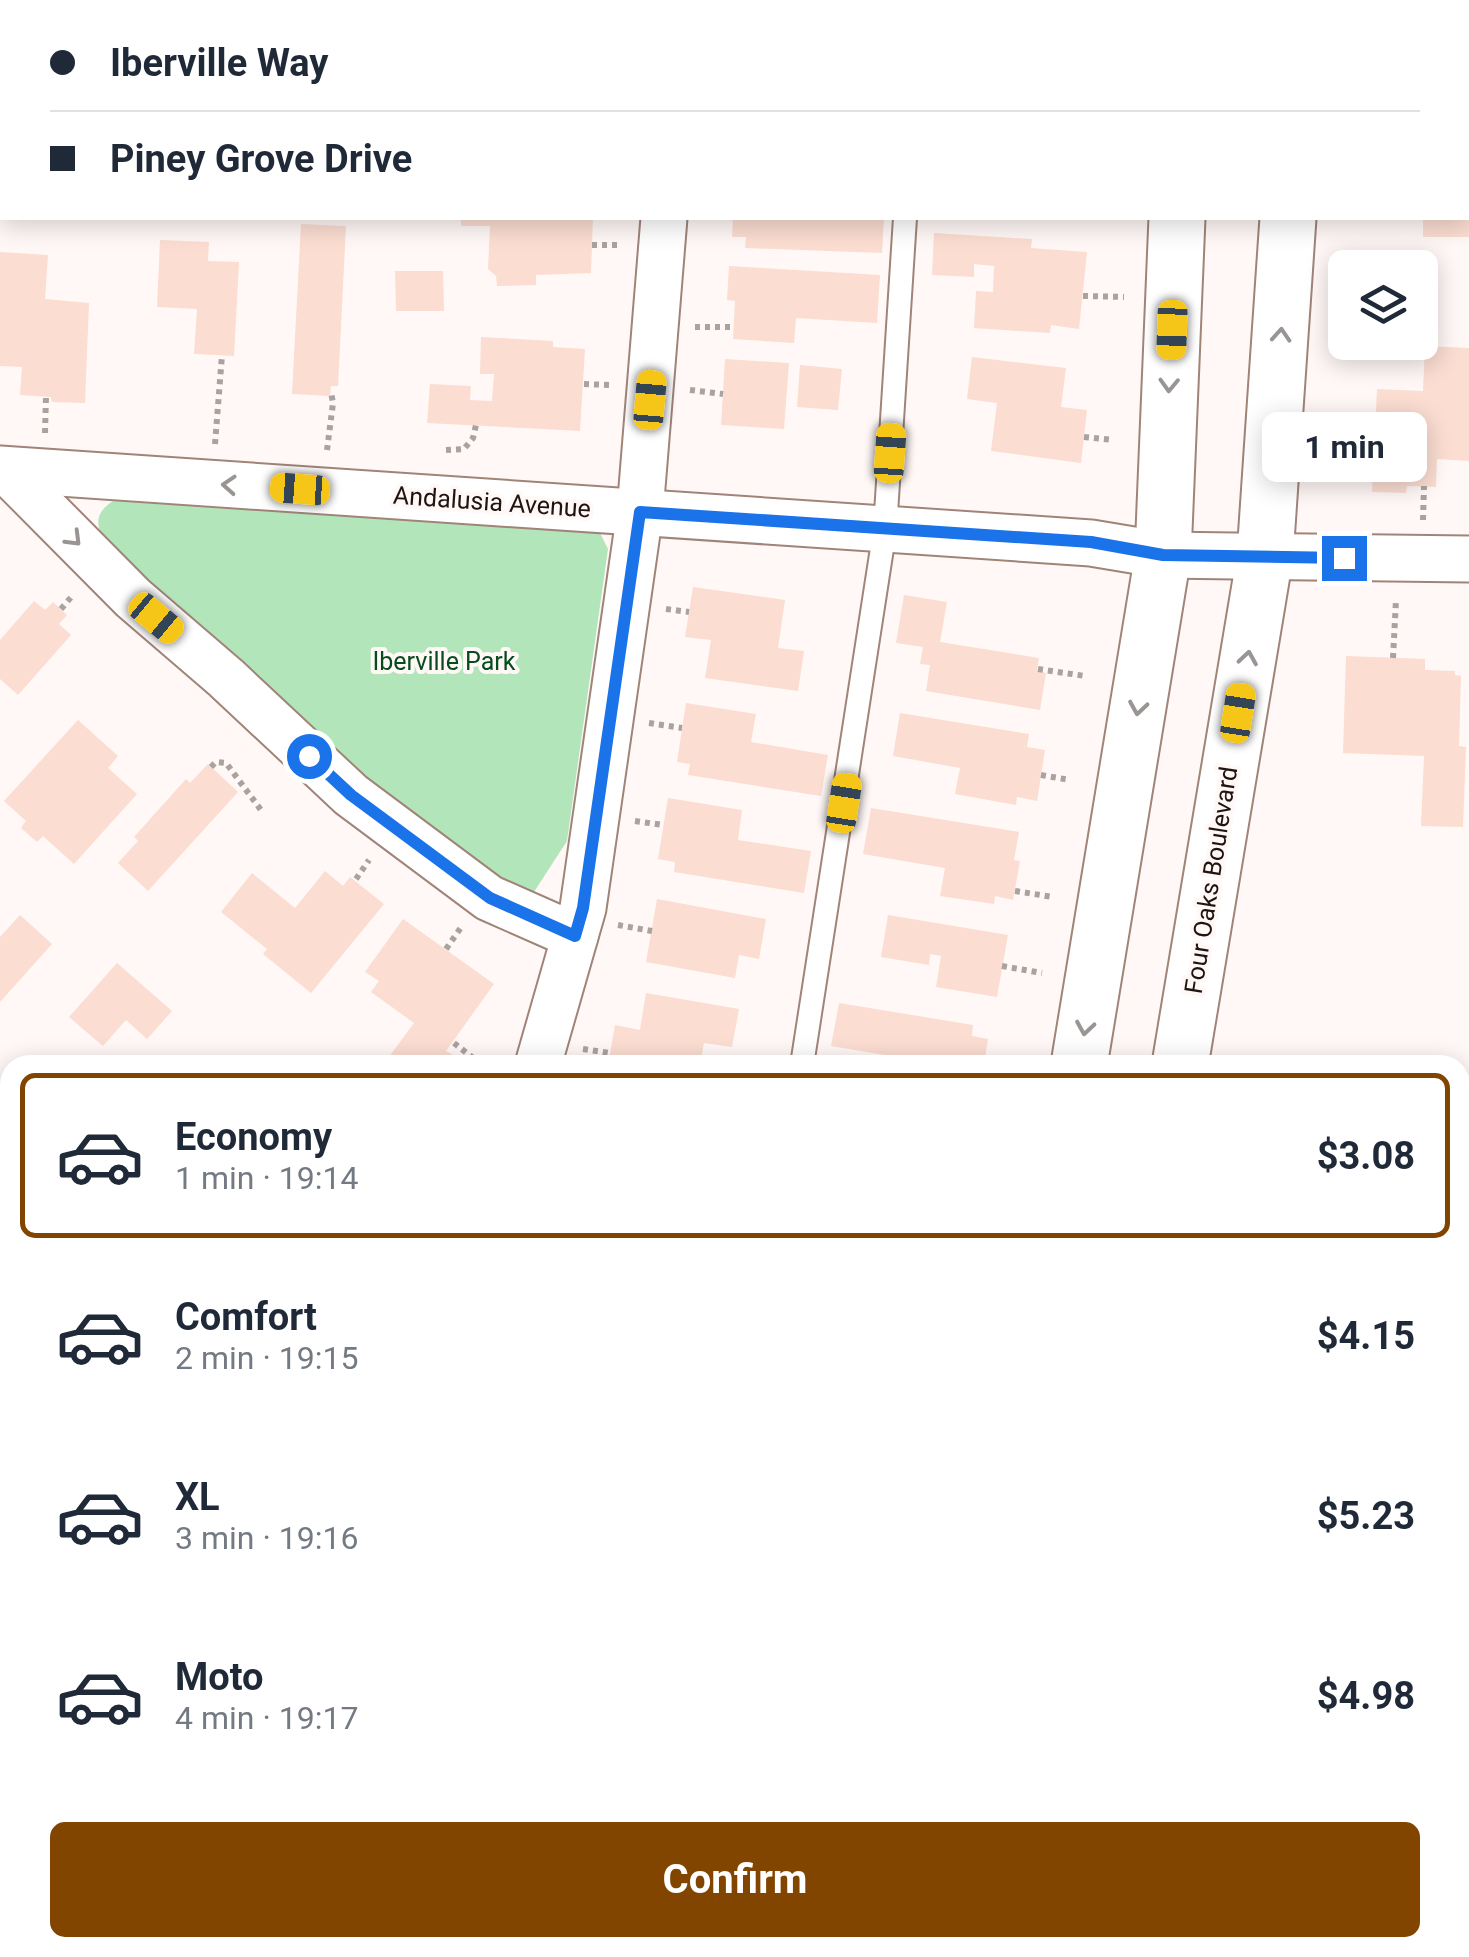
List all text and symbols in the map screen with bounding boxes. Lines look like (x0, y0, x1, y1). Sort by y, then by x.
text: Iberville Way (110, 41, 328, 85)
text: Piney Grove Drive (110, 137, 412, 181)
map controls (1328, 250, 1438, 360)
button: layers (1328, 250, 1438, 360)
car (1156, 299, 1188, 361)
one-way arrow (1270, 327, 1291, 343)
car (632, 369, 668, 431)
one-way arrow (1159, 377, 1180, 393)
callout: 1 min (1262, 413, 1426, 483)
car (873, 422, 907, 484)
text: 1 min (1304, 428, 1385, 466)
car (269, 472, 331, 506)
one-way arrow (220, 474, 236, 496)
street label: Andalusia Avenue (392, 481, 592, 523)
one-way arrow (63, 528, 81, 546)
route end (1322, 536, 1367, 581)
car (123, 587, 189, 649)
park label: Iberville Park (373, 647, 516, 676)
one-way arrow (1237, 650, 1258, 666)
car (1218, 681, 1258, 745)
one-way arrow (1128, 699, 1149, 716)
route start (287, 734, 332, 779)
street label: Four Oaks Boulevard (1179, 764, 1243, 996)
car (824, 771, 864, 835)
one-way arrow (1075, 1020, 1096, 1037)
icon: car (55, 1111, 145, 1201)
text: Economy (175, 1115, 332, 1159)
text: $3.08 (1317, 1134, 1415, 1178)
text: 1 min · 19:14 (175, 1159, 358, 1197)
icon: car (55, 1291, 145, 1381)
text: Comfort (175, 1295, 317, 1339)
text: $4.15 (1317, 1314, 1415, 1358)
text: 2 min · 19:15 (175, 1339, 358, 1377)
icon: car (55, 1471, 145, 1561)
text: XL (175, 1475, 220, 1519)
text: $5.23 (1317, 1494, 1415, 1538)
text: 3 min · 19:16 (175, 1519, 358, 1557)
icon: car (55, 1651, 145, 1741)
text: Moto (175, 1655, 264, 1699)
text: $4.98 (1317, 1674, 1415, 1718)
text: 4 min · 19:17 (175, 1699, 358, 1737)
button: Confirm (50, 1822, 1420, 1937)

